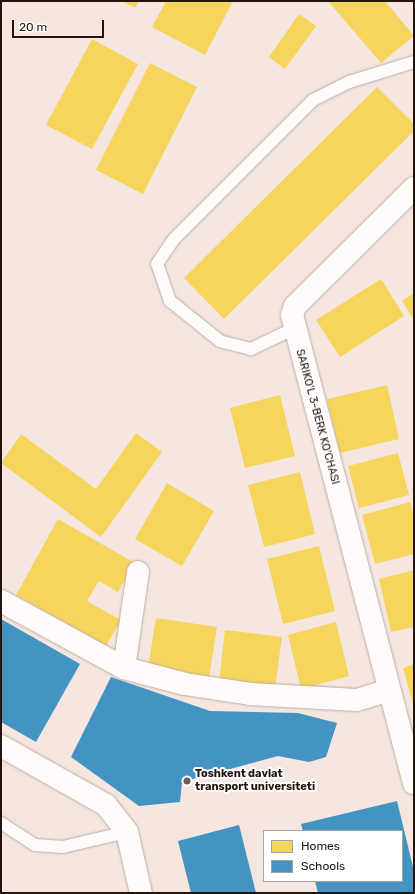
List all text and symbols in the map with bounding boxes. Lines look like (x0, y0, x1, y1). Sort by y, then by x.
scale bar (14, 12, 106, 38)
text: 20 m (19, 20, 47, 34)
street label: SARIKO'L 3-BERK KO'CHASI (293, 348, 341, 486)
place label: Toshkent davlat transport universiteti (195, 768, 315, 794)
marker: Toshkent davlat transport universiteti (182, 776, 192, 786)
legend (263, 830, 403, 882)
text: Homes (301, 839, 340, 853)
text: Schools (301, 859, 345, 873)

